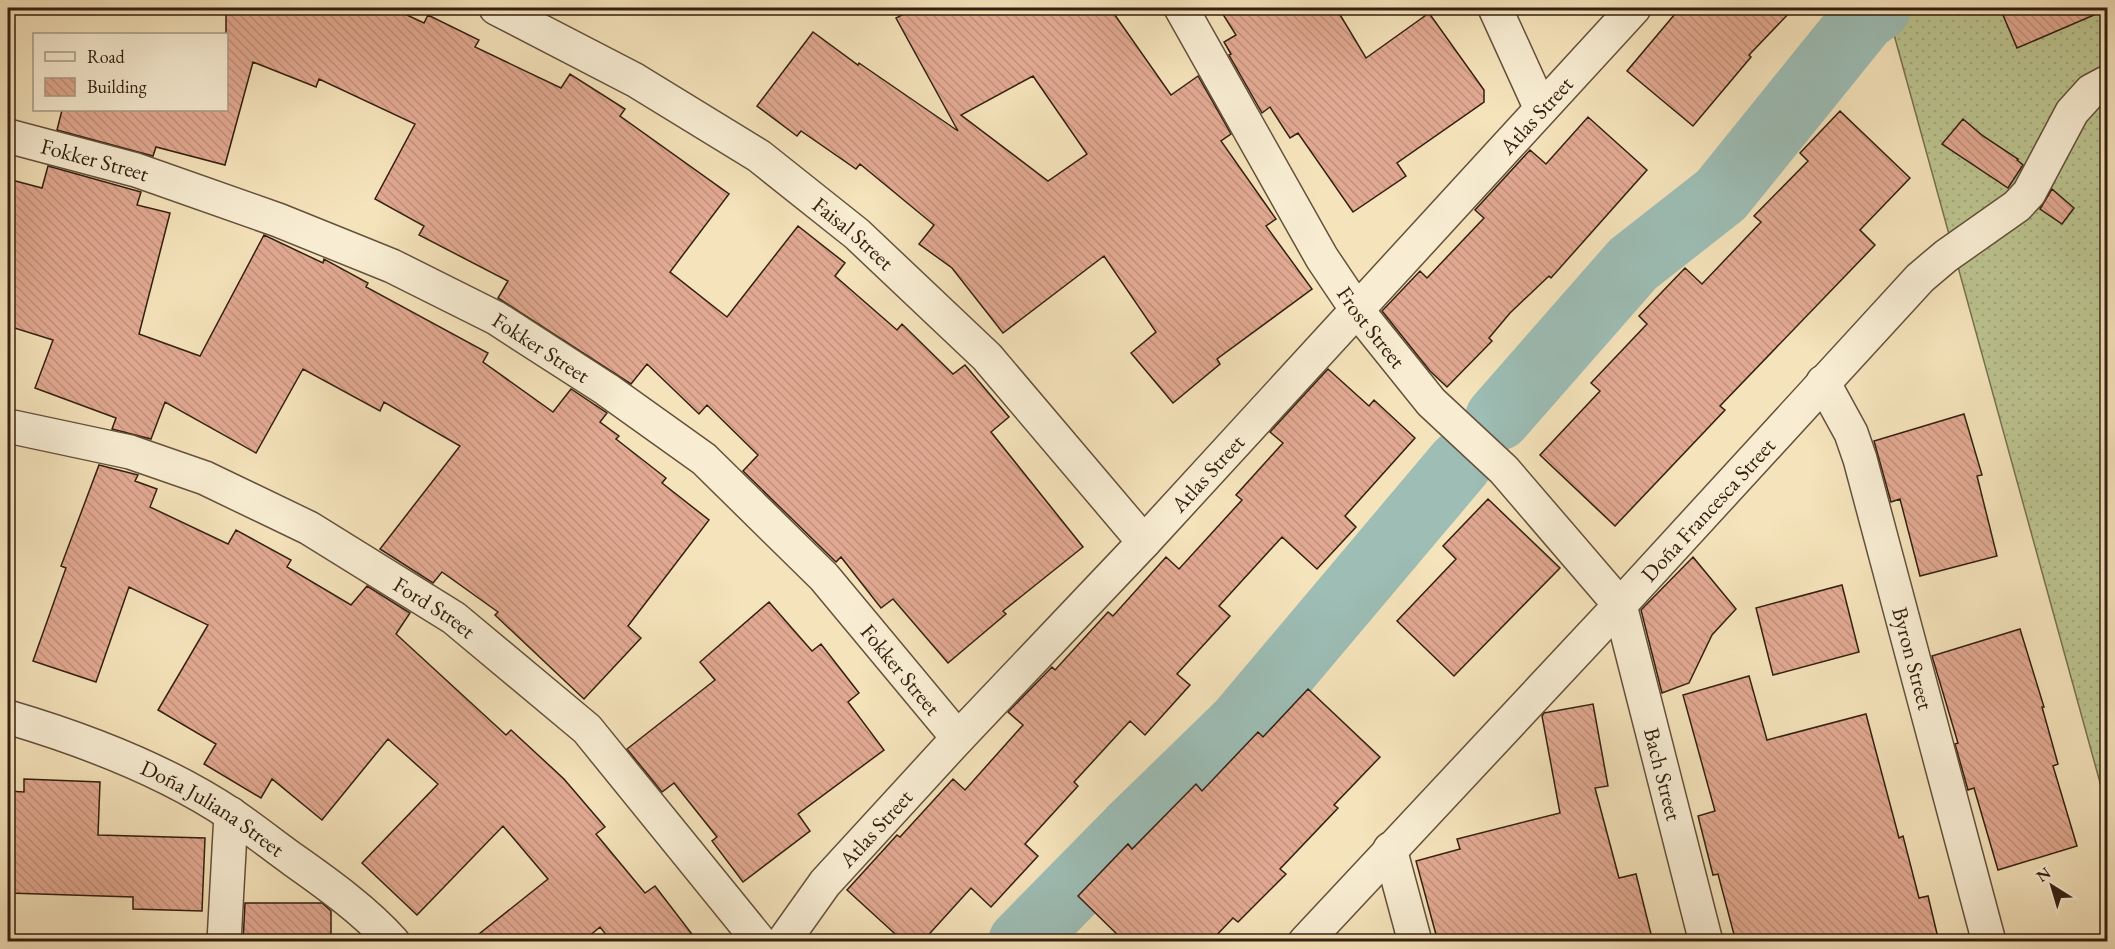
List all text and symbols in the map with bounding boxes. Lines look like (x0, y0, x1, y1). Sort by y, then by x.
legend (33, 33, 228, 111)
text: Road (87, 45, 126, 68)
street label: Atlas Street (1492, 70, 1579, 161)
text: Building (87, 75, 147, 98)
street label: Fokker Street (38, 131, 153, 188)
street label: Faisal Street (807, 190, 901, 276)
street label: Frost Street (1331, 280, 1413, 374)
street label: Fokker Street (487, 305, 596, 389)
street label: Atlas Street (1163, 428, 1251, 519)
street label: Doña Francesca Street (1634, 431, 1781, 588)
street label: Ford Street (388, 570, 482, 645)
street label: Byron Street (1886, 604, 1941, 713)
street label: Fokker Street (854, 618, 947, 721)
street label: Bach Street (1637, 725, 1689, 824)
street label: Doña Juliana Street (136, 753, 290, 863)
street label: Atlas Street (832, 783, 919, 874)
north arrow (2022, 856, 2082, 916)
text: N (2032, 862, 2055, 887)

